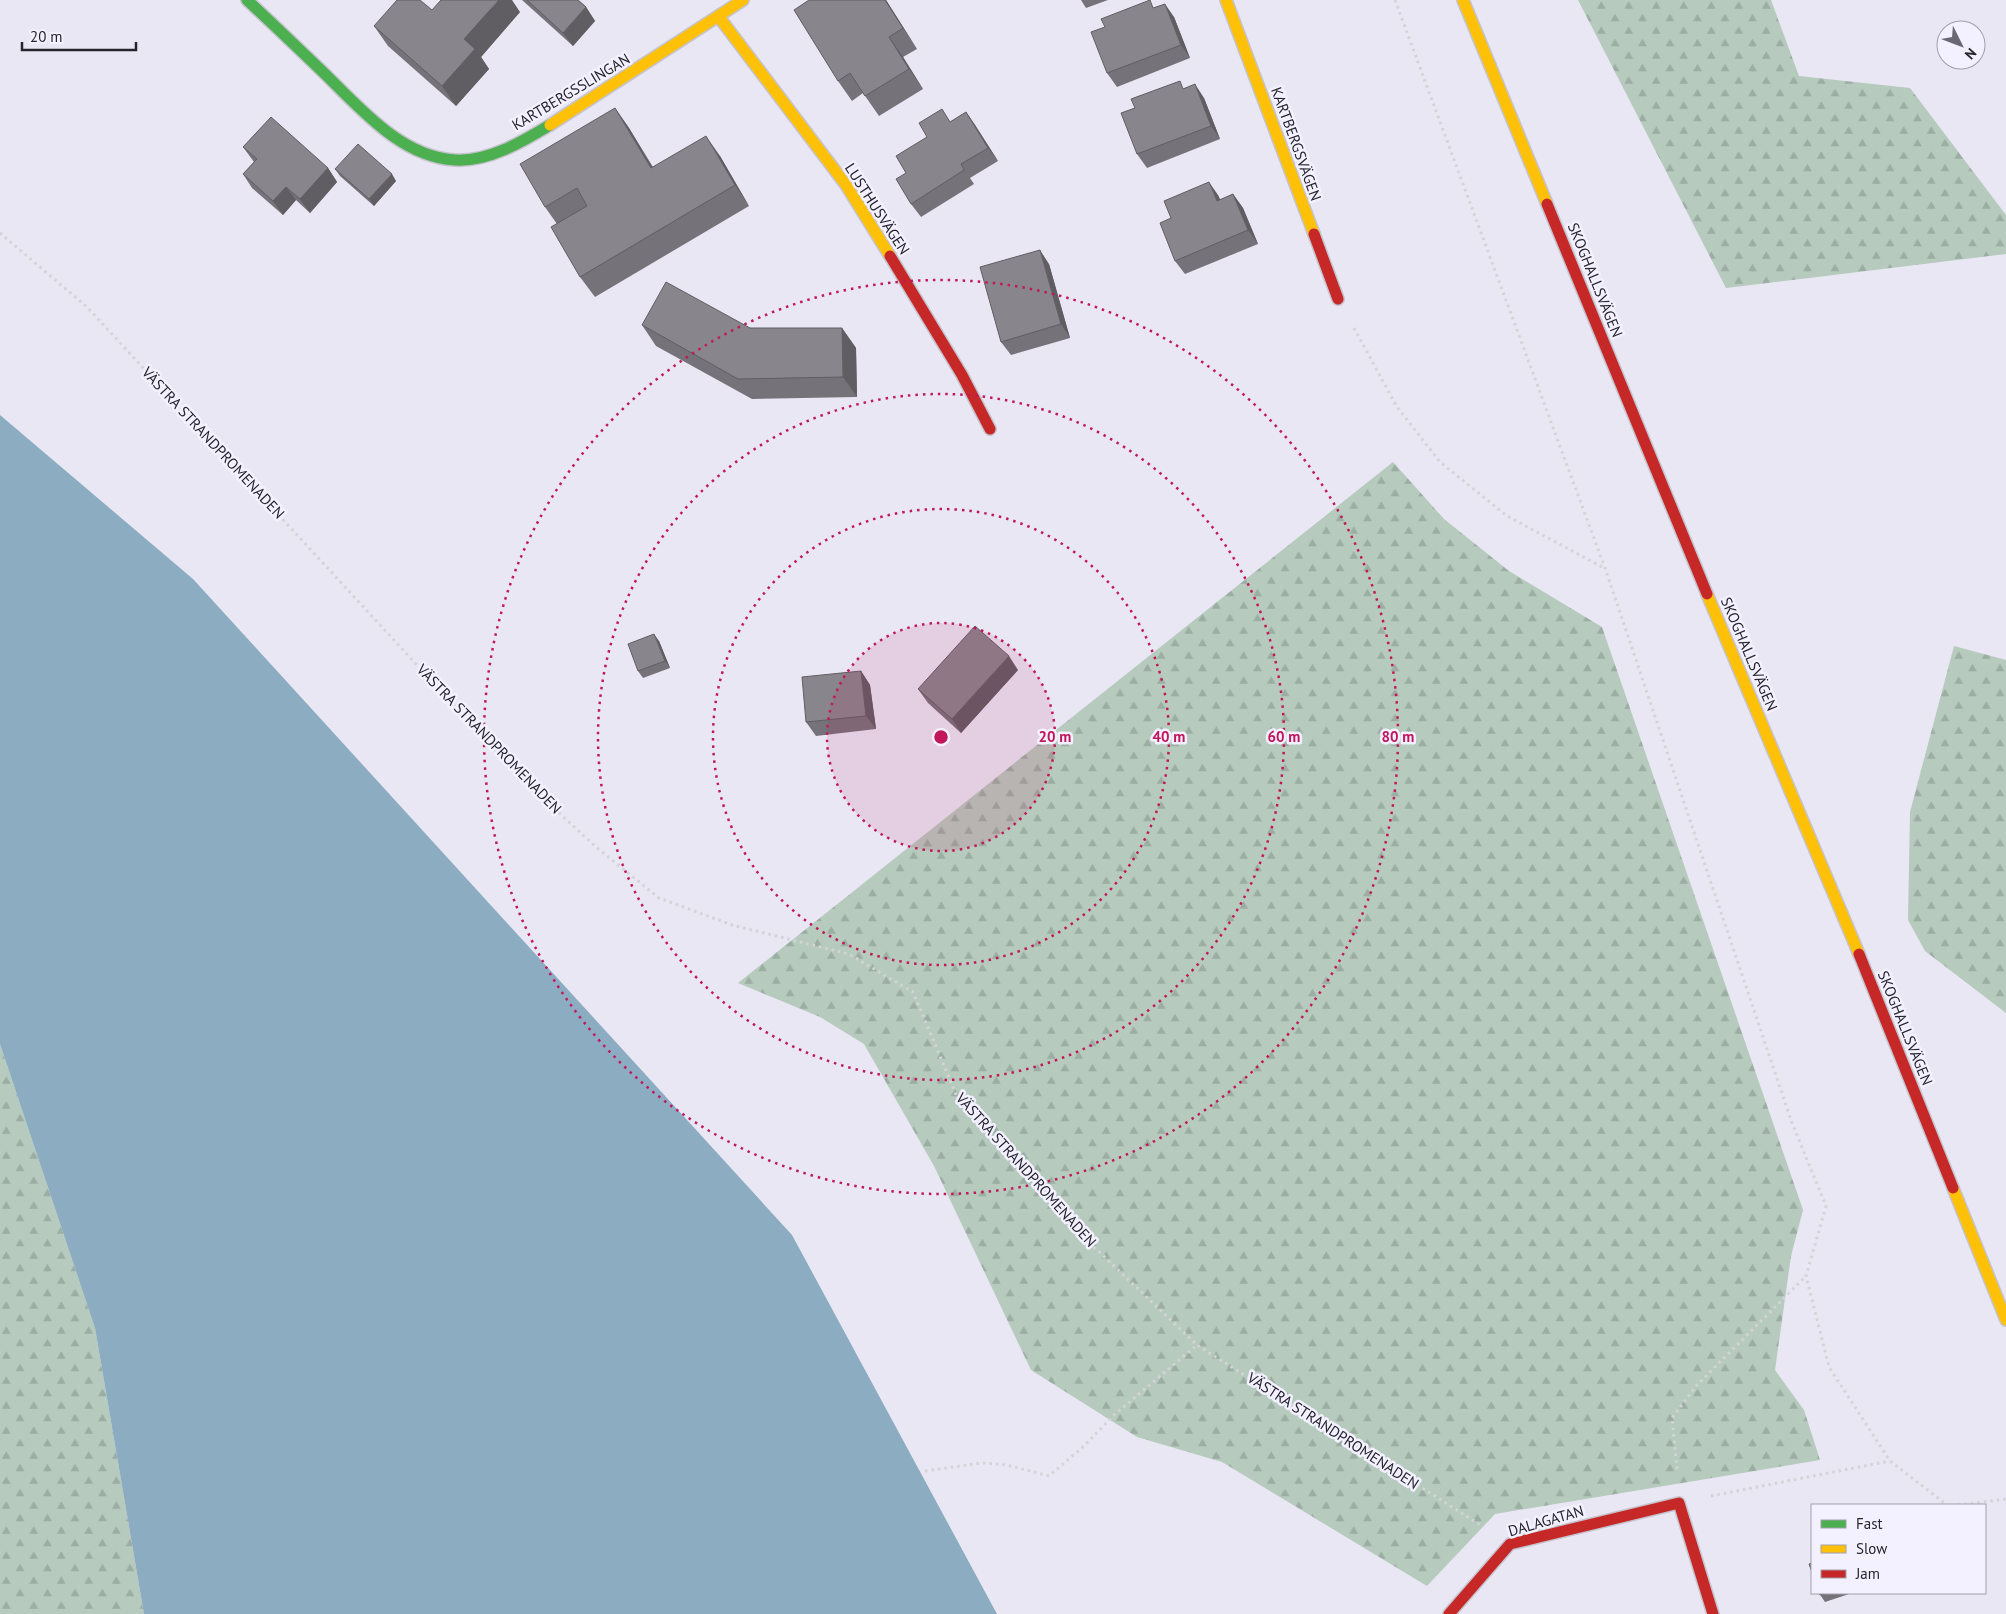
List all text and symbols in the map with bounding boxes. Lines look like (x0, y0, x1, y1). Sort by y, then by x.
scale bar (22, 20, 136, 52)
north arrow (1936, 20, 1986, 70)
text: 20 m (30, 27, 63, 46)
text: N (1961, 44, 1980, 63)
street label: KARTBERGSSLINGAN (508, 49, 633, 134)
street label: KARTBERGSVÄGEN (1267, 84, 1326, 203)
street label: LUSTHUSVÄGEN (841, 159, 914, 258)
street label: SKOGHALLSVÄGEN (1564, 220, 1627, 340)
street label: VÄSTRA STRANDPROMENADEN (137, 362, 289, 523)
street label: SKOGHALLSVÄGEN (1717, 594, 1782, 714)
street label: VÄSTRA STRANDPROMENADEN (412, 659, 566, 817)
text: 20 m (1039, 727, 1071, 746)
text: 40 m (1153, 727, 1185, 746)
text: 60 m (1268, 727, 1300, 746)
text: 80 m (1382, 727, 1414, 746)
centre of rings (932, 728, 950, 746)
street label: SKOGHALLSVÄGEN (1874, 968, 1937, 1088)
street label: VÄSTRA STRANDPROMENADEN (951, 1088, 1101, 1251)
street label: VÄSTRA STRANDPROMENADEN (1243, 1367, 1423, 1493)
street label: DALAGATAN (1506, 1501, 1586, 1540)
legend (1811, 1504, 1986, 1594)
text: Fast (1856, 1514, 1883, 1533)
text: Slow (1856, 1539, 1887, 1558)
text: Jam (1855, 1564, 1880, 1583)

